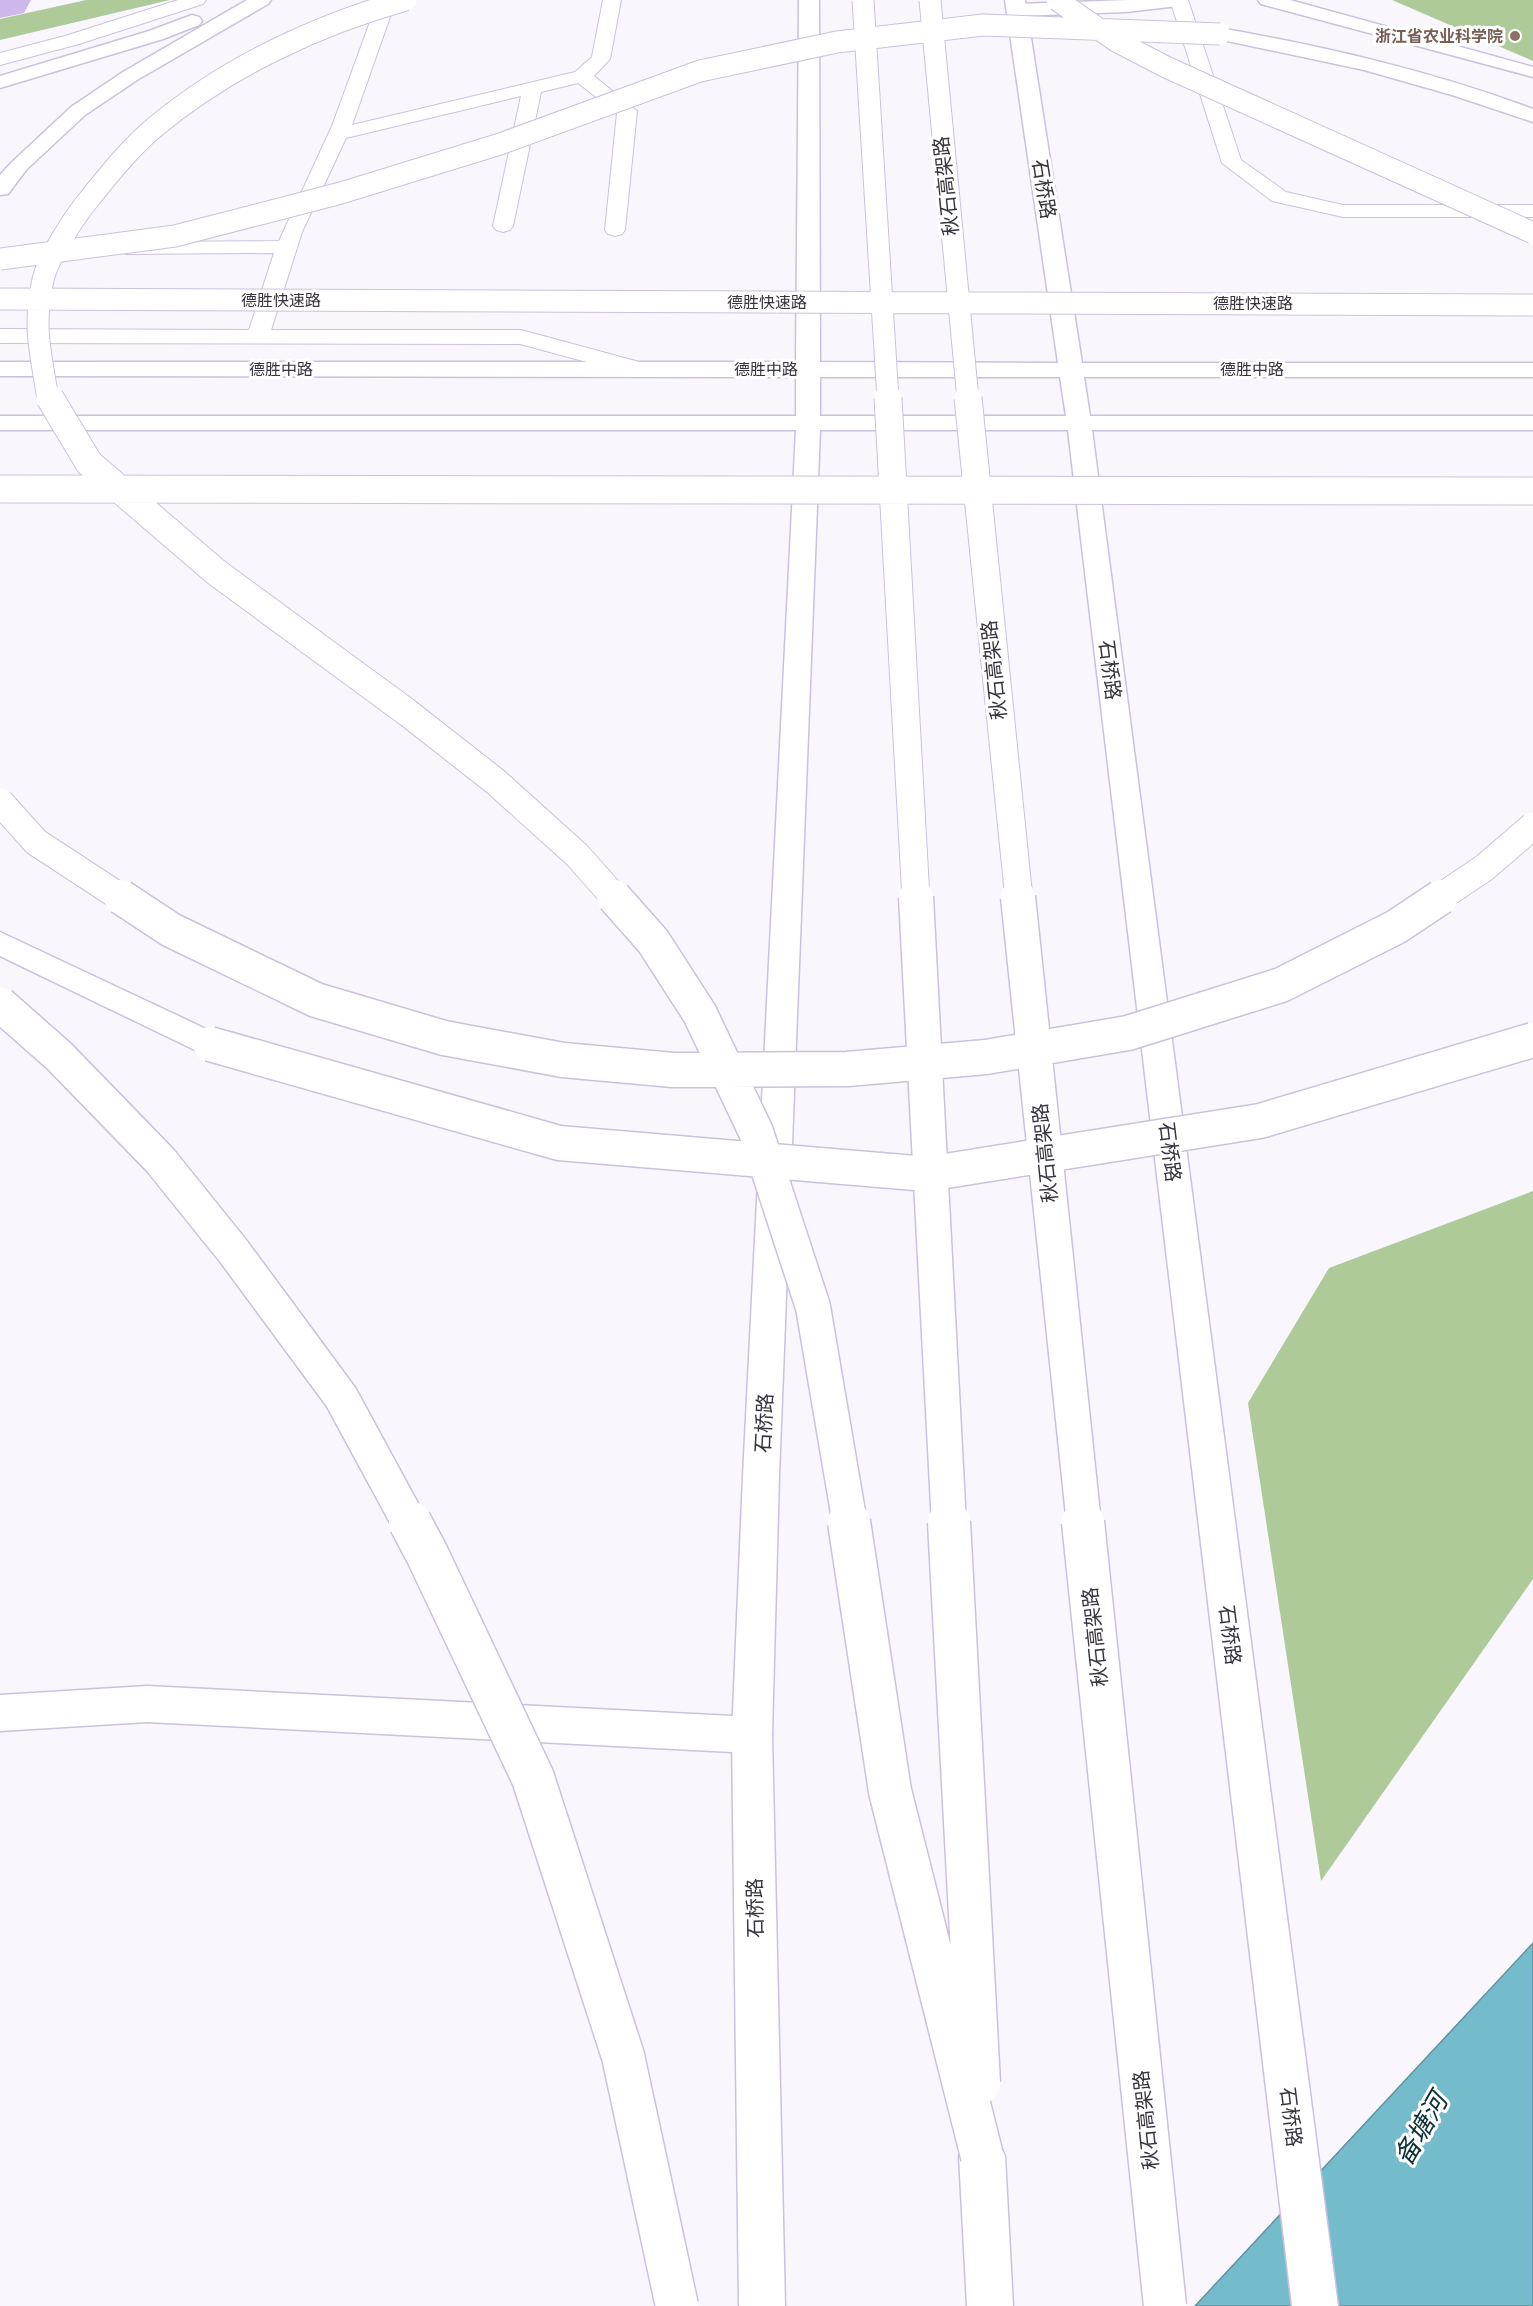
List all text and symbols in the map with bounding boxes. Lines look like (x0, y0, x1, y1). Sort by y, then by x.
place label: 浙江省农业科学院 (1375, 27, 1503, 46)
marker: 浙江省农业科学院 (1508, 29, 1522, 43)
street label: 秋石高架路 (929, 135, 963, 237)
street label: 石桥路 (1027, 157, 1061, 221)
street label: 德胜快速路 (241, 291, 321, 310)
street label: 德胜快速路 (727, 293, 807, 312)
street label: 德胜快速路 (1213, 294, 1293, 313)
street label: 德胜中路 (249, 360, 313, 379)
street label: 德胜中路 (734, 360, 798, 379)
street label: 德胜中路 (1220, 360, 1284, 379)
street label: 秋石高架路 (977, 619, 1011, 721)
street label: 石桥路 (1094, 639, 1126, 701)
street label: 秋石高架路 (1028, 1102, 1062, 1204)
street label: 石桥路 (1154, 1121, 1186, 1183)
street label: 石桥路 (750, 1392, 778, 1454)
street label: 秋石高架路 (1078, 1586, 1112, 1688)
street label: 石桥路 (1214, 1604, 1246, 1666)
street label: 石桥路 (742, 1878, 768, 1938)
street label: 秋石高架路 (1129, 2069, 1163, 2171)
water label: 备塘河 (1389, 2083, 1456, 2170)
street label: 石桥路 (1275, 2086, 1307, 2148)

